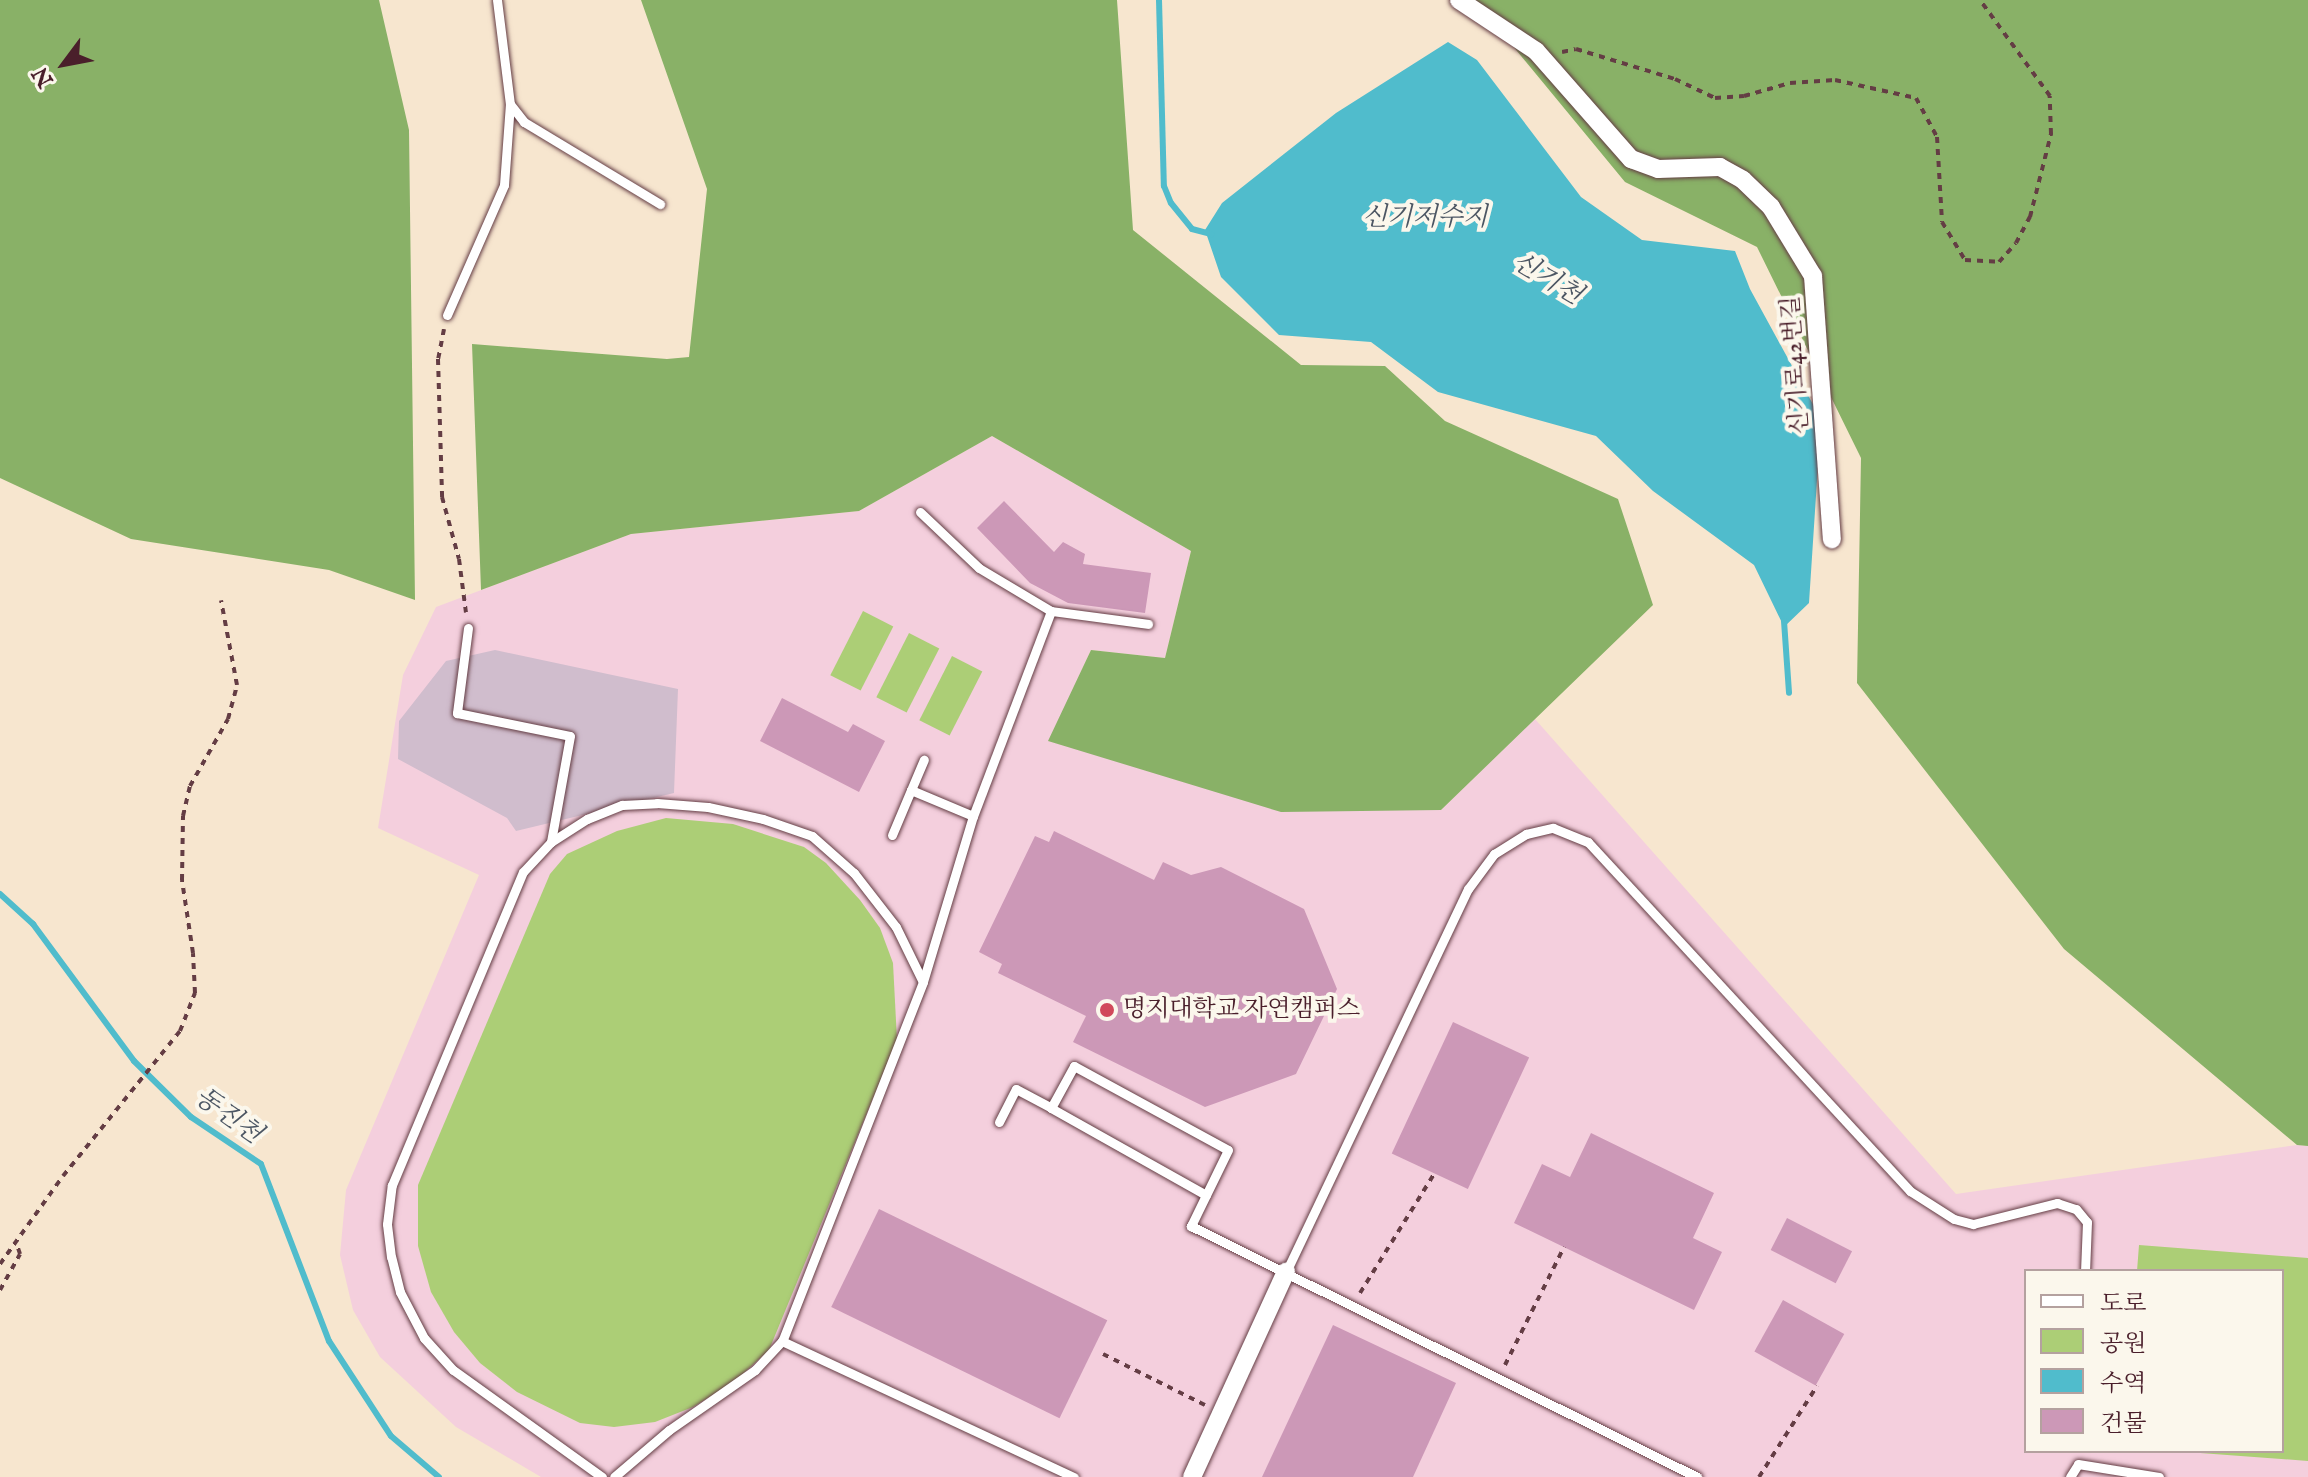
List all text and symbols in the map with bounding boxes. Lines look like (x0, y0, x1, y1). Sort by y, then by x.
north arrow (24, 24, 104, 104)
text: N (27, 61, 61, 92)
water label: 신기저수지 (1362, 202, 1488, 234)
water label: 신기천 (1507, 246, 1587, 312)
street label: 신기로42번길 (1777, 295, 1815, 435)
place label: 명지대학교 자연캠퍼스 (1123, 996, 1360, 1024)
marker: 명지대학교 자연캠퍼스 (1098, 1001, 1116, 1019)
water label: 동진천 (188, 1081, 268, 1151)
legend (2024, 1269, 2284, 1453)
text: 도로 (2100, 1289, 2146, 1320)
text: 공원 (2100, 1329, 2146, 1360)
text: 수역 (2100, 1369, 2146, 1400)
text: 건물 (2100, 1409, 2146, 1440)

